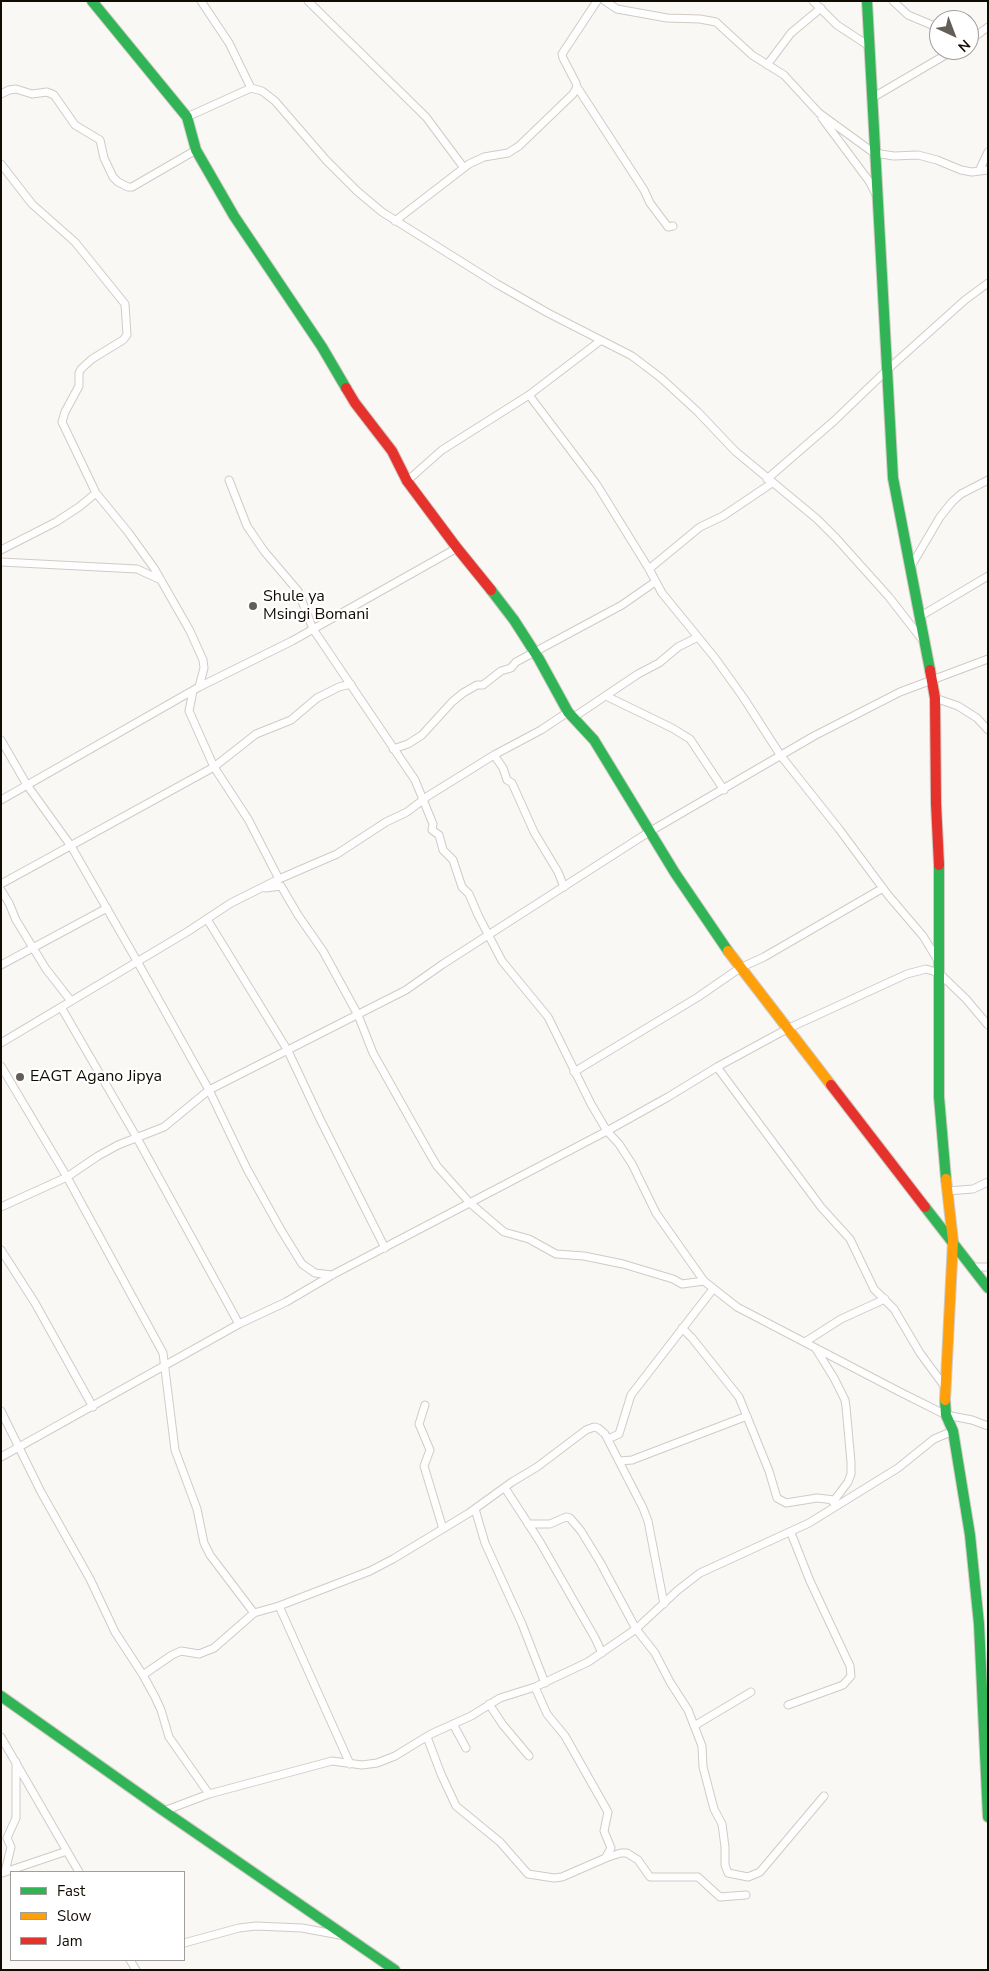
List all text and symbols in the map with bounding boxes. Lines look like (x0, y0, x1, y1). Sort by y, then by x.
north arrow (929, 10, 979, 60)
text: N (954, 35, 974, 56)
place label: Shule ya Msingi Bomani (263, 587, 369, 625)
marker: Shule ya Msingi Bomani (247, 600, 259, 612)
place label: EAGT Agano Jipya (30, 1067, 162, 1087)
marker: EAGT Agano Jipya (14, 1071, 26, 1083)
legend (10, 1871, 185, 1961)
text: Fast (57, 1881, 85, 1901)
text: Slow (57, 1906, 91, 1926)
text: Jam (57, 1931, 83, 1951)

